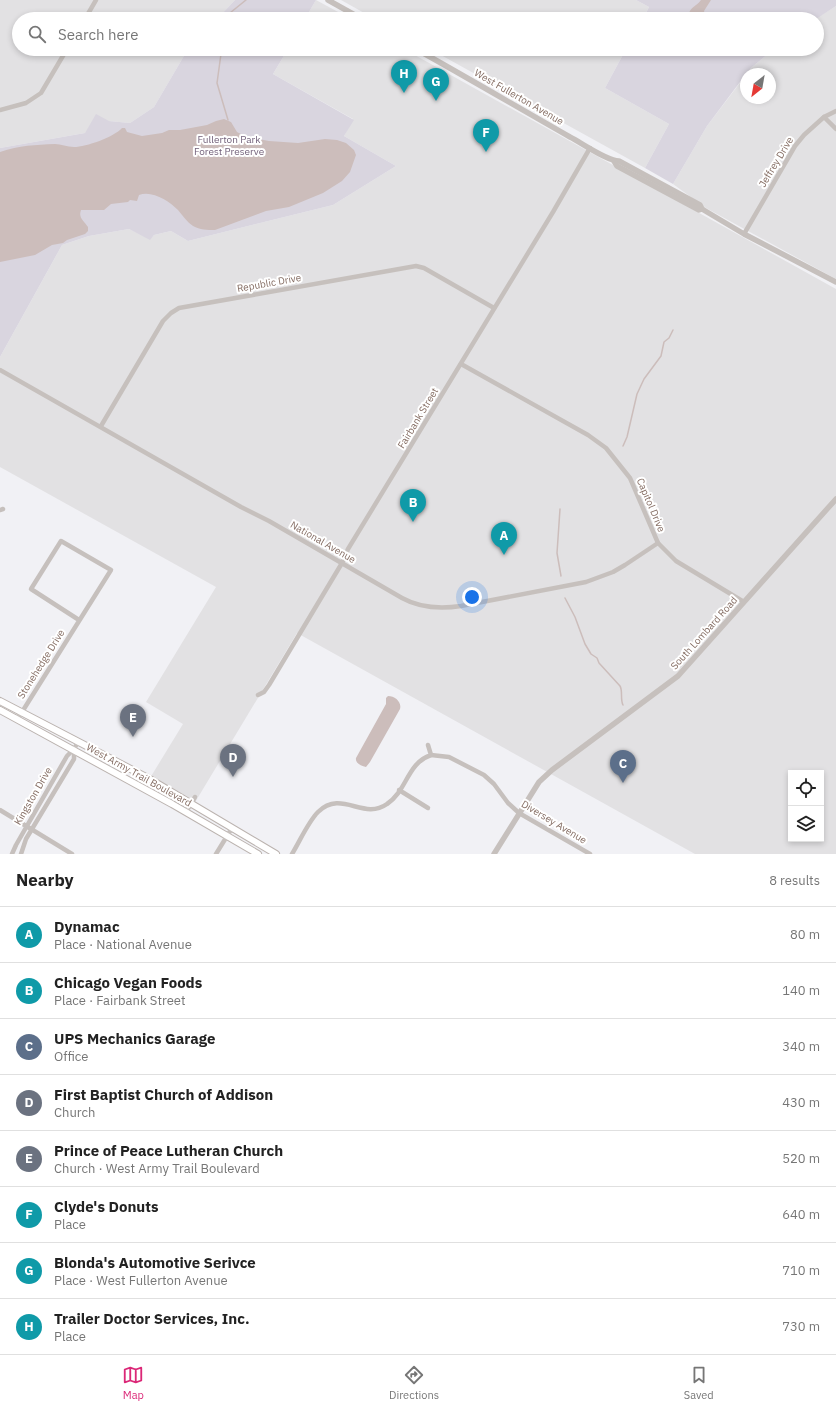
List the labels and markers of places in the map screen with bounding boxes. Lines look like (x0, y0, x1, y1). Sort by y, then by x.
pin: H (391, 60, 417, 93)
pin: G (423, 68, 449, 101)
pin: F (473, 119, 499, 152)
pin: B (400, 489, 426, 522)
pin: A (491, 522, 517, 555)
pin: E (120, 704, 146, 737)
pin: D (220, 744, 246, 777)
pin: C (610, 750, 636, 783)

